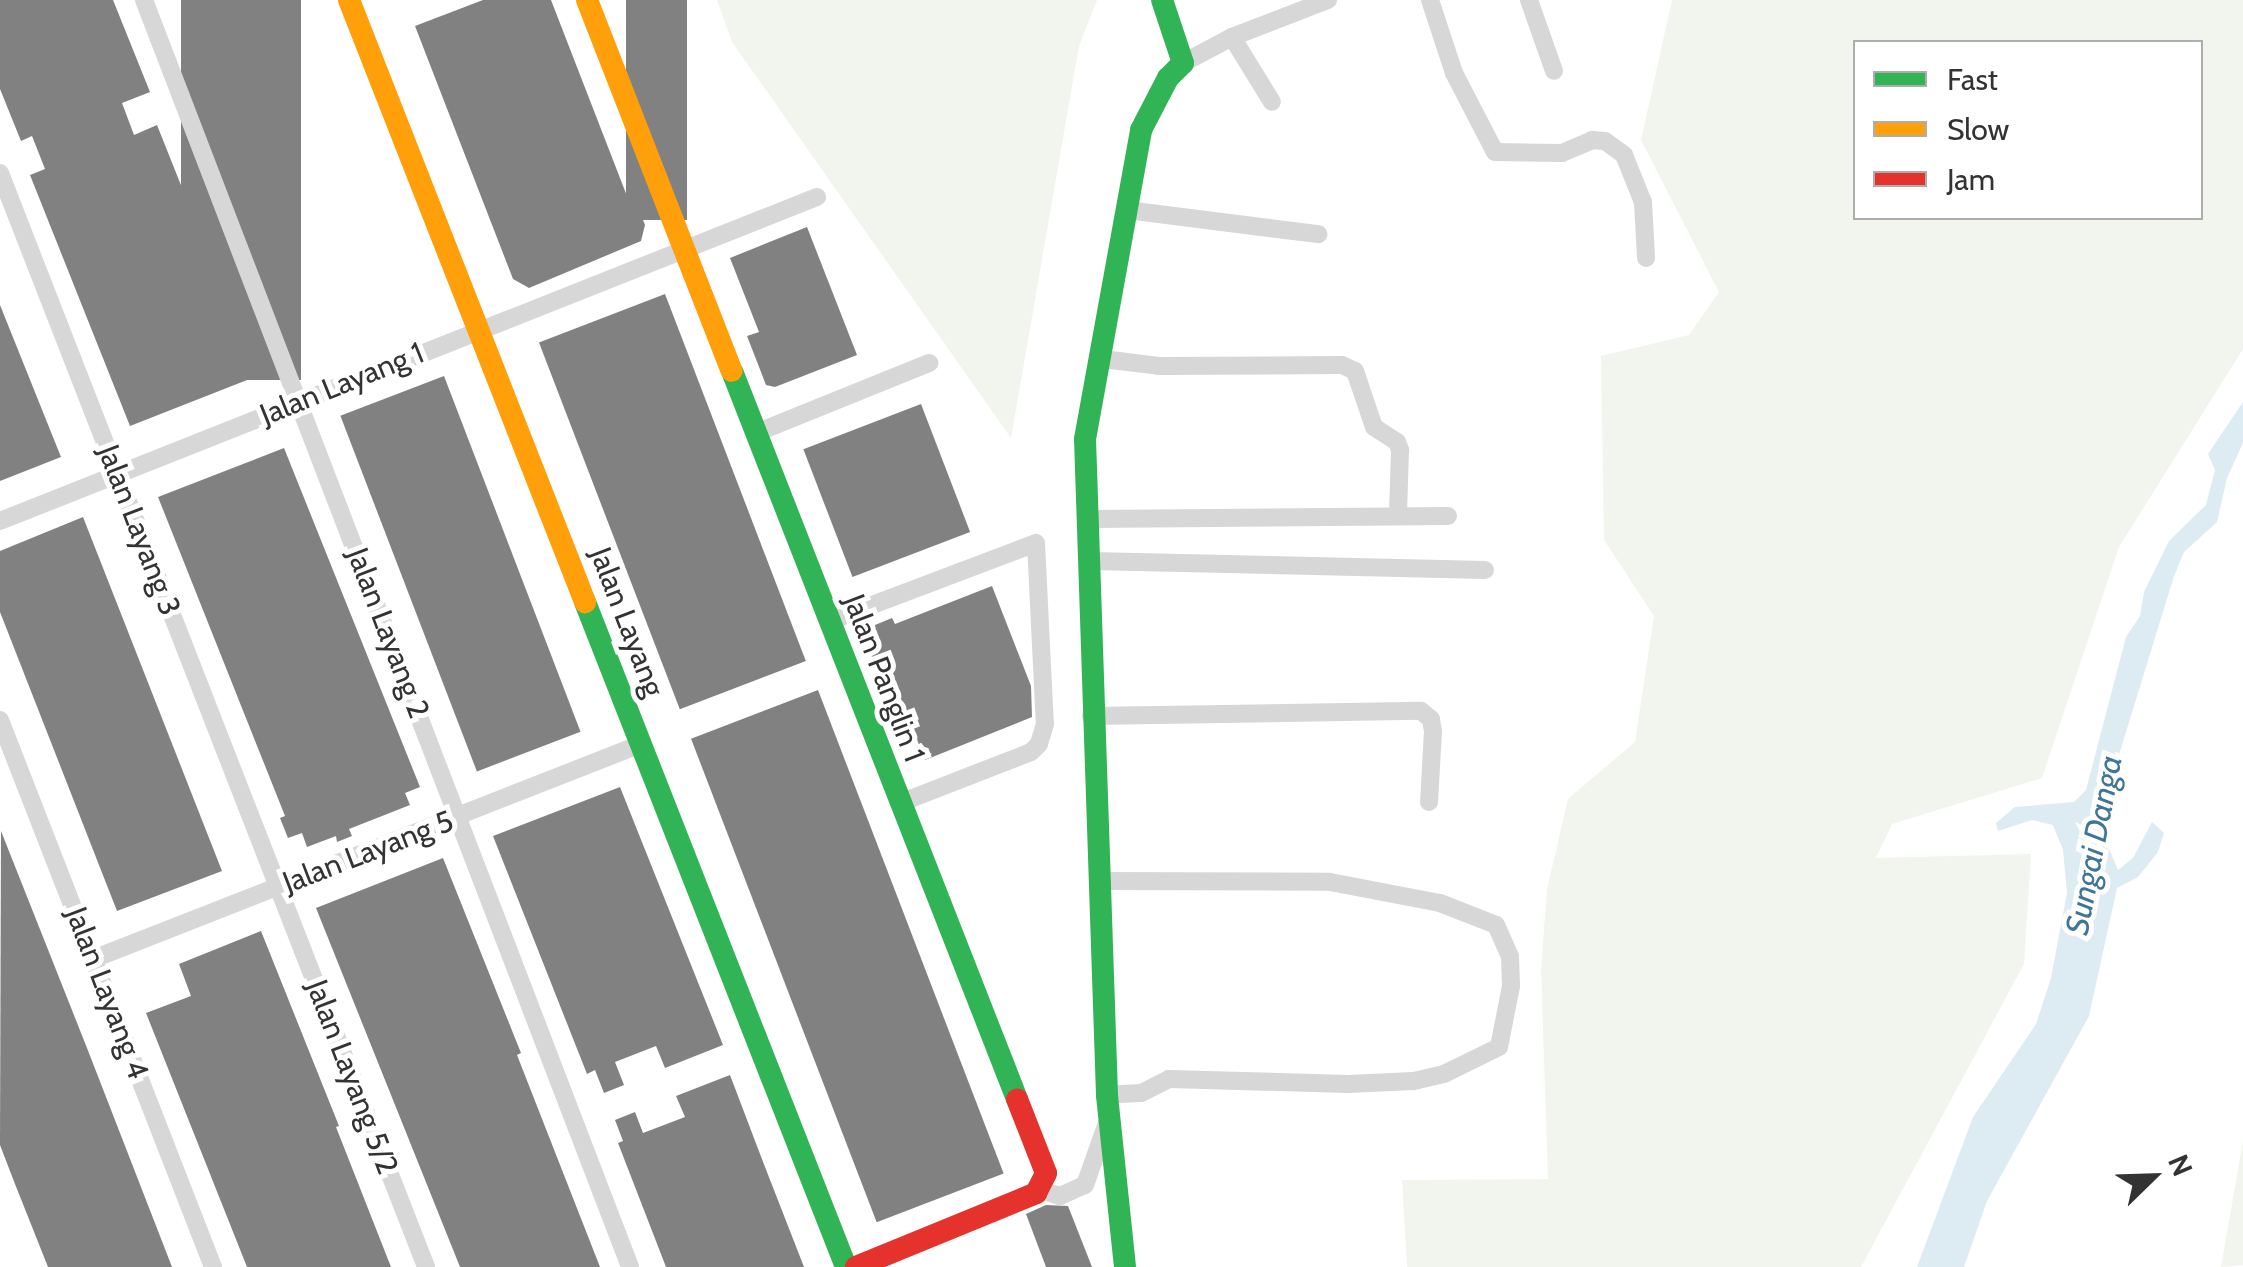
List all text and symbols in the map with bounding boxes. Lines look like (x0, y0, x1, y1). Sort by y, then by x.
legend (1853, 40, 2203, 220)
text: Fast (1947, 61, 1998, 98)
text: Slow (1947, 111, 2009, 148)
text: Jam (1947, 161, 1995, 198)
street label: Jalan Layang 1 (255, 335, 429, 433)
street label: Jalan Layang 3 (90, 440, 188, 620)
street label: Jalan Layang (582, 542, 672, 702)
street label: Jalan Layang 2 (339, 543, 437, 723)
street label: Jalan Panglin 1 (836, 589, 932, 767)
water label: Sungai Danga (2058, 752, 2130, 938)
street label: Jalan Layang 5 (278, 803, 458, 901)
street label: Jalan Layang 4 (58, 902, 156, 1084)
street label: Jalan Layang 5/2 (298, 975, 406, 1179)
north arrow (2103, 1127, 2203, 1227)
text: N (2161, 1150, 2200, 1181)

